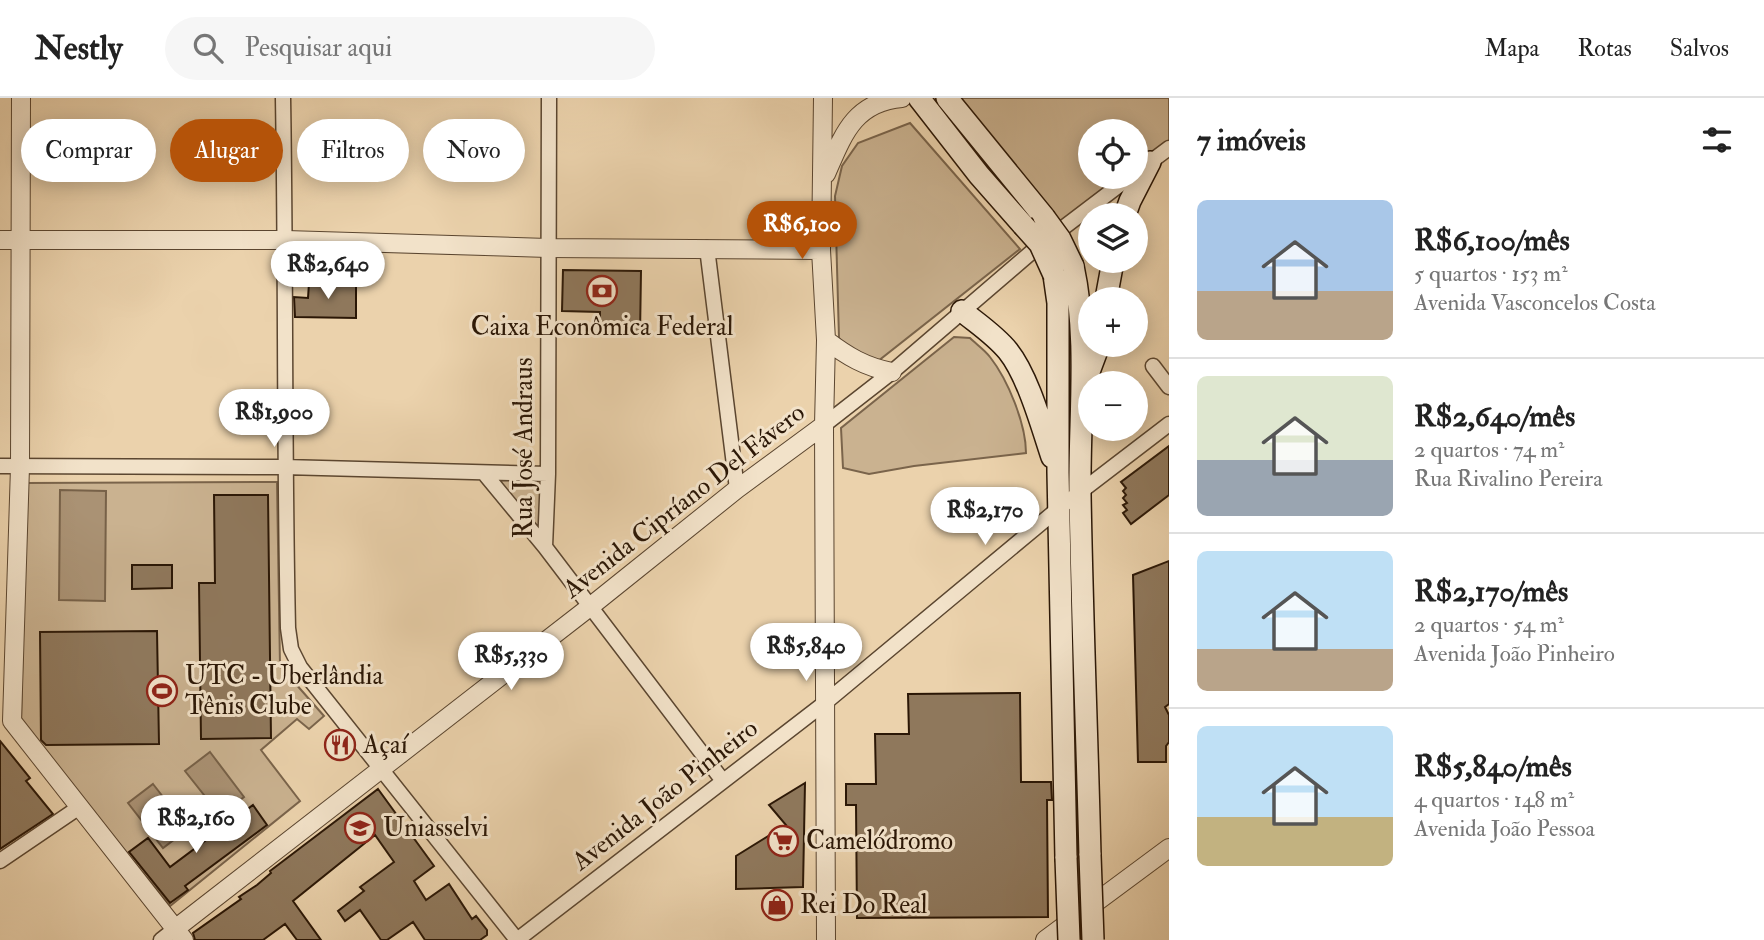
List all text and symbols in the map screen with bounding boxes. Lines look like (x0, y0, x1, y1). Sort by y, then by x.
search box (165, 17, 655, 80)
text: Nestly (35, 28, 123, 69)
icon: search (189, 29, 227, 67)
text: Pesquisar aqui (245, 32, 392, 64)
text: Mapa (1484, 33, 1539, 64)
text: Rotas (1577, 33, 1632, 64)
text: Salvos (1670, 33, 1729, 64)
chip: Comprar (21, 119, 156, 182)
chip: Alugar (170, 119, 283, 182)
chip: Filtros (297, 119, 409, 182)
chip: Novo (423, 119, 525, 182)
map controls (1078, 119, 1148, 441)
button: locate (1078, 119, 1148, 189)
icon: filters (1698, 121, 1736, 159)
text: 7 imóveis (1197, 122, 1306, 159)
pin: R$6,100 (737, 202, 867, 261)
button: layers (1078, 203, 1148, 273)
text: R$6,100 (763, 209, 841, 238)
text: R$6,100/mês (1414, 222, 1570, 259)
icon: home (1253, 228, 1337, 312)
pin: R$2,640 (263, 242, 393, 301)
text: R$2,640 (287, 249, 369, 278)
text: 5 quartos · 153 m² (1414, 259, 1568, 288)
bank icon: Caixa Econômica Federal (585, 274, 619, 308)
button: + (1078, 287, 1148, 357)
text: Avenida Vasconcelos Costa (1414, 288, 1656, 317)
place label: Caixa Econômica Federal (471, 311, 734, 343)
street label: Rua José Andraus (508, 357, 540, 539)
button: − (1078, 371, 1148, 441)
pin: R$1,900 (209, 390, 339, 449)
text: R$1,900 (235, 397, 313, 426)
street label: Avenida Cipríano Del Fávero (556, 397, 812, 607)
text: R$2,640/mês (1414, 398, 1575, 435)
icon: home (1253, 404, 1337, 488)
text: 2 quartos · 74 m² (1414, 435, 1564, 464)
text: Rua Rivalino Pereira (1414, 464, 1603, 493)
pin: R$2,170 (920, 488, 1050, 547)
text: R$2,170 (946, 495, 1024, 524)
text: R$2,170/mês (1414, 573, 1568, 610)
icon: home (1253, 579, 1337, 663)
text: 2 quartos · 54 m² (1414, 610, 1564, 639)
pin: R$5,840 (741, 624, 871, 683)
text: R$5,840 (766, 631, 846, 660)
pin: R$5,330 (446, 632, 576, 692)
text: Avenida João Pinheiro (1414, 639, 1615, 668)
text: R$5,330 (474, 640, 548, 669)
place label: UTC - Uberlândia Tênis Clube (185, 660, 383, 722)
sports icon: UTC - Uberlândia Tênis Clube (145, 674, 179, 708)
street label: Avenida João Pinheiro (565, 712, 764, 878)
restaurant icon: Açaí (323, 728, 357, 762)
place label: Açaí (362, 729, 410, 761)
text: R$5,840/mês (1414, 748, 1572, 785)
icon: home (1253, 754, 1337, 838)
text: 4 quartos · 148 m² (1414, 785, 1574, 814)
pin: R$2,160 (131, 796, 261, 855)
text: R$2,160 (157, 803, 235, 832)
school or university icon: Uniasselvi (343, 811, 377, 845)
place label: Uniasselvi (383, 812, 489, 844)
text: Avenida João Pessoa (1414, 814, 1595, 843)
supermarket icon: Camelódromo (766, 824, 800, 858)
place label: Camelódromo (806, 825, 953, 857)
shop icon: Rei Do Real (760, 888, 794, 922)
place label: Rei Do Real (800, 889, 928, 921)

